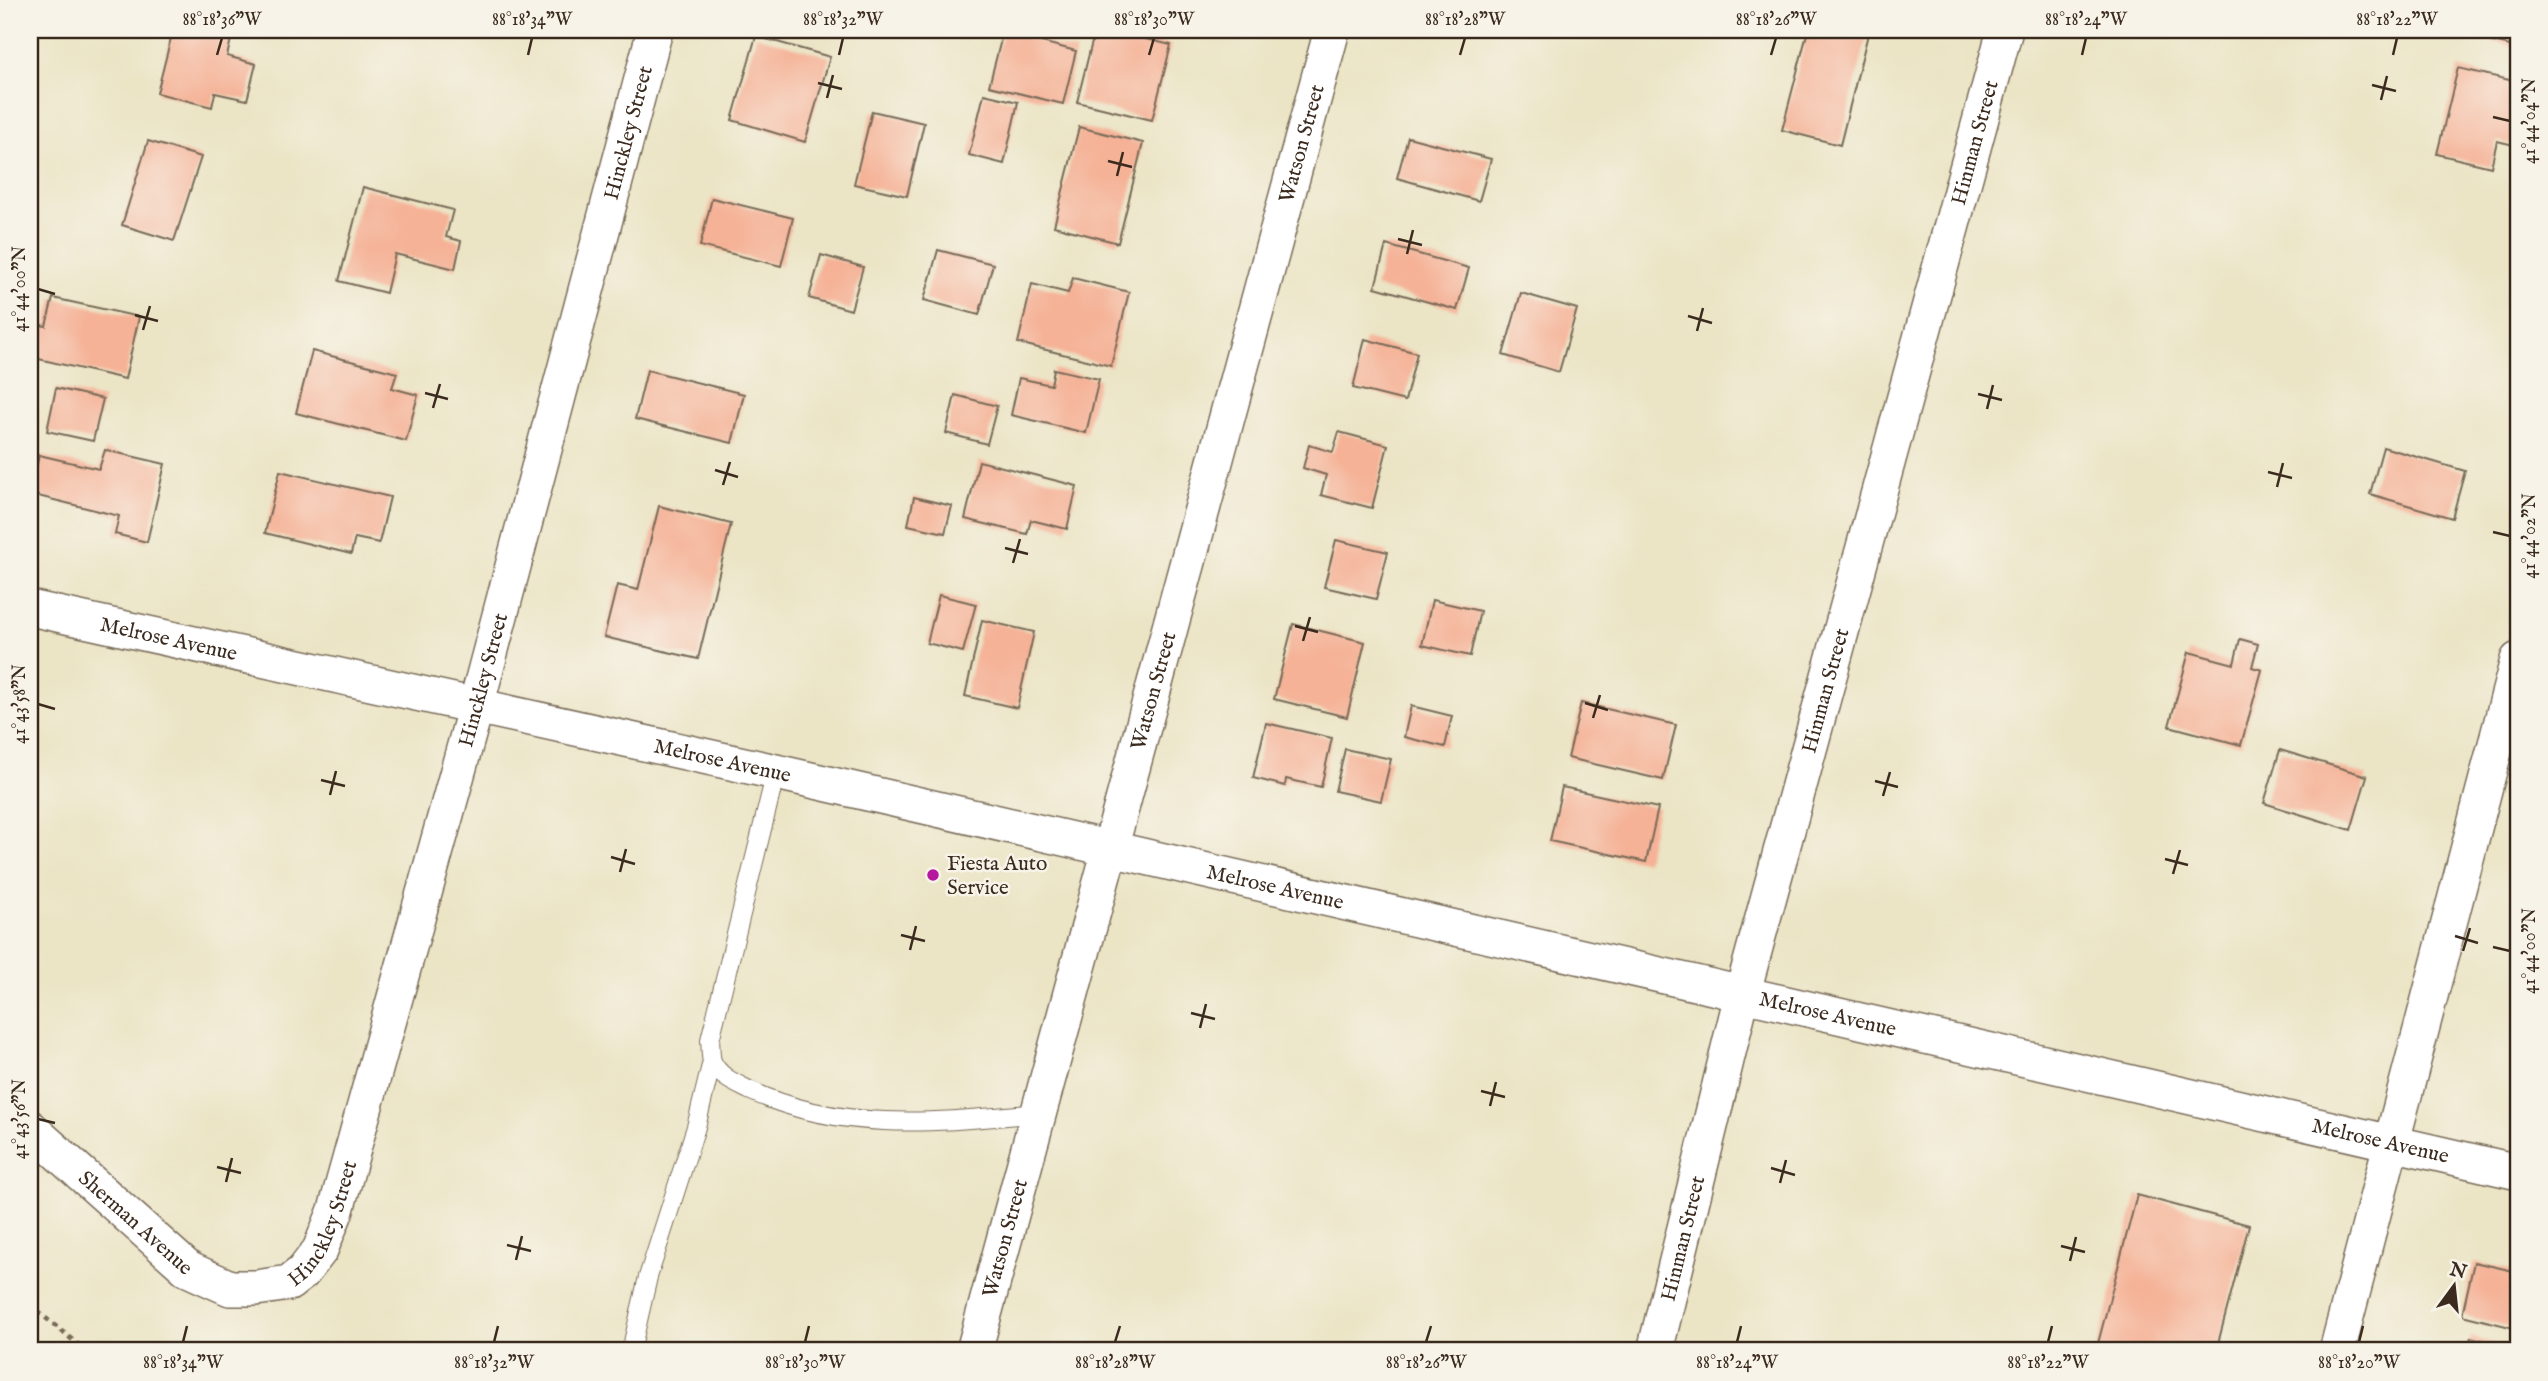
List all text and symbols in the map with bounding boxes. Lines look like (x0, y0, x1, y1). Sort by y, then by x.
text: 88°18'36"W (183, 9, 262, 32)
text: 88°18'34"W (492, 9, 573, 32)
text: 88°18'32"W (803, 9, 884, 32)
text: 88°18'30"W (1114, 9, 1195, 32)
text: 88°18'28"W (1425, 9, 1506, 32)
text: 88°18'26"W (1736, 9, 1817, 32)
text: 88°18'24"W (2045, 9, 2128, 32)
text: 88°18'22"W (2356, 9, 2439, 32)
street label: Hinckley Street (599, 63, 660, 203)
street label: Hinman Street (1946, 78, 2006, 208)
text: 41°44'04"N (2519, 78, 2542, 164)
street label: Watson Street (1274, 82, 1332, 206)
text: 41°44'00"N (9, 246, 32, 332)
text: 41°44'02"N (2519, 493, 2542, 579)
street label: Hinckley Street (453, 610, 515, 750)
street label: Melrose Avenue (97, 612, 240, 668)
street label: Hinman Street (1797, 626, 1856, 756)
street label: Watson Street (1125, 629, 1183, 753)
text: 41°43'58"N (9, 664, 32, 744)
street label: Melrose Avenue (651, 733, 794, 790)
place label: Fiesta Auto Service (947, 851, 1047, 902)
street label: Melrose Avenue (1204, 859, 1346, 917)
marker: Fiesta Auto Service (925, 867, 941, 883)
text: 41°44'00"N (2519, 908, 2542, 994)
street label: Melrose Avenue (1756, 986, 1899, 1044)
text: 41°43'56"N (9, 1078, 32, 1159)
street label: Melrose Avenue (2309, 1113, 2452, 1171)
street label: Hinckley Street (283, 1158, 364, 1294)
street label: Sherman Avenue (72, 1165, 198, 1282)
street label: Hinman Street (1656, 1173, 1712, 1304)
street label: Watson Street (977, 1176, 1035, 1301)
north arrow (2418, 1252, 2488, 1322)
text: N (2446, 1258, 2469, 1285)
text: 88°18'34"W (143, 1352, 224, 1375)
text: 88°18'32"W (454, 1352, 535, 1375)
text: 88°18'30"W (765, 1352, 846, 1375)
text: 88°18'28"W (1075, 1352, 1156, 1375)
text: 88°18'26"W (1386, 1352, 1467, 1375)
text: 88°18'24"W (1696, 1352, 1779, 1375)
text: 88°18'22"W (2007, 1352, 2090, 1375)
text: 88°18'20"W (2318, 1352, 2401, 1375)

